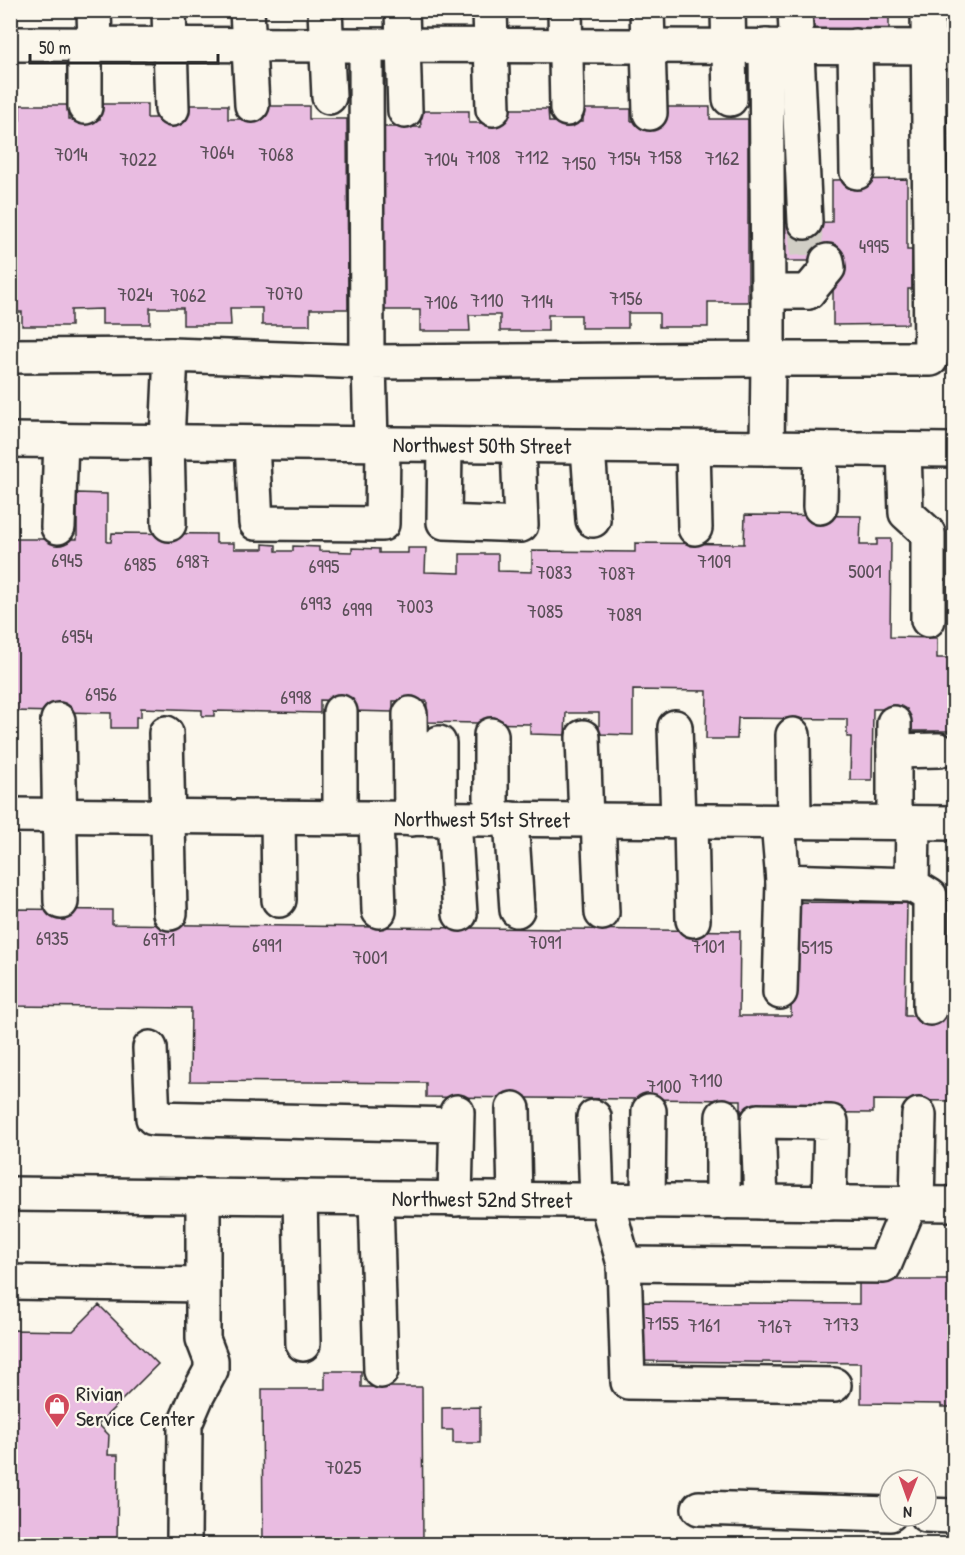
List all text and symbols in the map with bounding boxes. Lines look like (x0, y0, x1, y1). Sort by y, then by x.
scale bar (30, 27, 218, 65)
text: 50 m (39, 35, 71, 60)
house number: 7064 (200, 138, 234, 165)
house number: 7014 (54, 140, 88, 167)
house number: 7068 (258, 140, 294, 167)
house number: 7108 (466, 143, 500, 170)
house number: 7112 (515, 143, 550, 170)
house number: 7158 (648, 143, 682, 170)
house number: 7154 (607, 144, 641, 171)
house number: 7162 (705, 144, 740, 171)
house number: 7022 (119, 145, 157, 172)
house number: 7104 (424, 145, 458, 172)
house number: 7150 (562, 149, 596, 176)
house number: 4995 (859, 232, 890, 259)
house number: 7070 (265, 279, 303, 306)
house number: 7024 (117, 280, 153, 307)
house number: 7062 (170, 281, 207, 308)
house number: 7156 (609, 284, 643, 311)
house number: 7110 (470, 286, 504, 313)
house number: 7114 (521, 287, 553, 314)
house number: 7106 (424, 288, 458, 315)
street label: Northwest 50th Street (393, 429, 572, 461)
house number: 6945 (51, 546, 83, 573)
house number: 6987 (176, 547, 210, 574)
house number: 7109 (697, 547, 731, 574)
house number: 6985 (124, 550, 157, 577)
house number: 6995 (308, 552, 340, 579)
house number: 5001 (848, 557, 882, 584)
house number: 7083 (536, 558, 572, 585)
house number: 7087 (598, 559, 636, 586)
house number: 6993 (300, 589, 332, 616)
house number: 7003 (397, 592, 433, 619)
house number: 6999 (342, 595, 372, 622)
house number: 7085 (527, 597, 564, 624)
house number: 7089 (607, 600, 641, 627)
house number: 6954 (61, 622, 93, 649)
house number: 6956 (85, 680, 117, 707)
house number: 6998 (280, 683, 312, 710)
street label: Northwest 51st Street (394, 803, 570, 835)
house number: 6935 (36, 924, 69, 951)
house number: 6971 (143, 925, 175, 952)
house number: 7091 (528, 928, 562, 955)
house number: 6991 (252, 931, 282, 958)
house number: 7101 (691, 932, 725, 959)
house number: 5115 (801, 933, 833, 960)
house number: 7001 (352, 943, 388, 970)
house number: 7110 (689, 1066, 723, 1093)
house number: 7100 (646, 1072, 682, 1099)
street label: Northwest 52nd Street (392, 1183, 573, 1215)
house number: 7155 (645, 1309, 680, 1336)
house number: 7173 (823, 1310, 859, 1337)
house number: 7161 (688, 1311, 720, 1338)
house number: 7167 (757, 1312, 793, 1339)
place label: Rivian Service Center (76, 1378, 195, 1433)
shop icon: Rivian Service Center (42, 1391, 72, 1429)
house number: 7025 (325, 1453, 362, 1480)
north arrow (878, 1468, 938, 1528)
text: N (903, 1502, 912, 1524)

